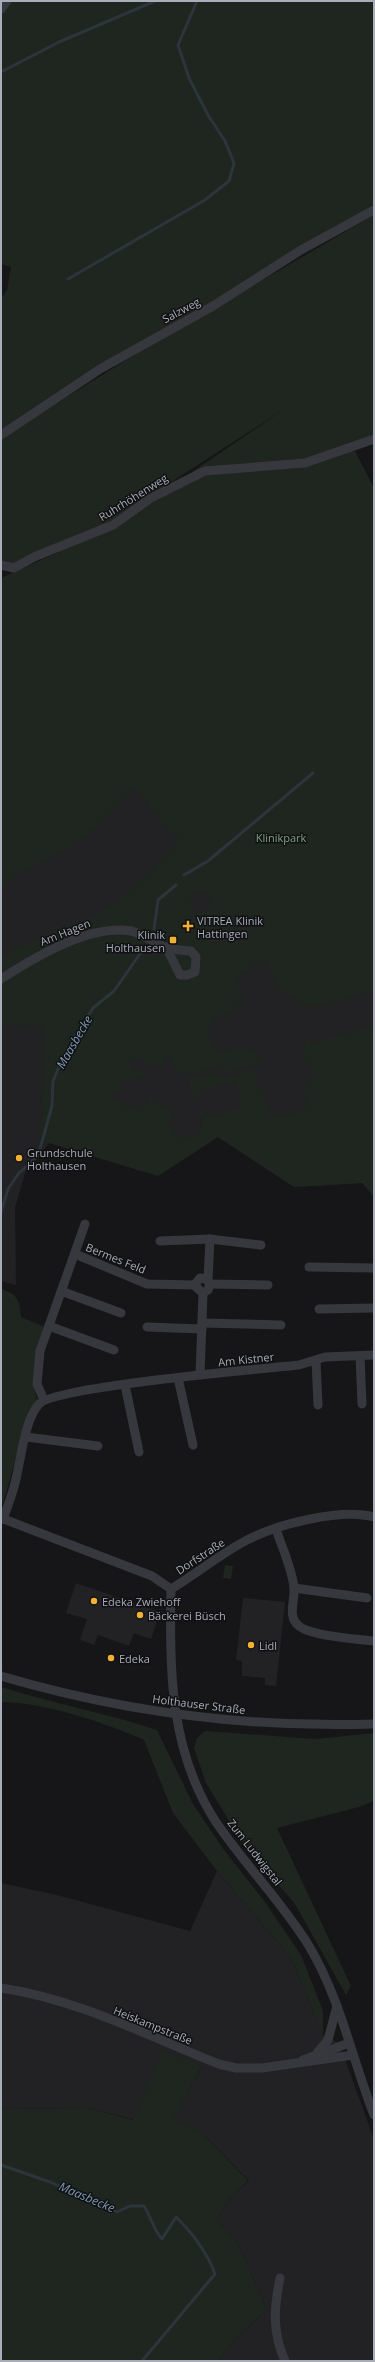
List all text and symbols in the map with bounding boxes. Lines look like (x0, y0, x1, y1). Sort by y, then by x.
street label: Salzweg (159, 294, 203, 326)
street label: Ruhrhöhenweg (96, 470, 170, 524)
park label: Klinikpark (256, 830, 307, 845)
place label: VITREA Klinik Hattingen (197, 913, 263, 941)
street label: Am Hagen (38, 915, 92, 949)
marker: VITREA Klinik Hattingen (182, 920, 194, 932)
place label: Klinik Holthausen (106, 927, 165, 955)
marker: Klinik Holthausen (168, 935, 178, 945)
water label: Maasbecke (52, 1012, 96, 1072)
place label: Grundschule Holthausen (27, 1145, 93, 1173)
marker: Grundschule Holthausen (14, 1153, 24, 1163)
street label: Bermes Feld (84, 1239, 148, 1277)
street label: Am Kistner (217, 1349, 275, 1369)
street label: Dorfstraße (173, 1535, 227, 1577)
place label: Edeka Zwiehoff (102, 1594, 181, 1609)
marker: Edeka Zwiehoff (89, 1596, 99, 1606)
place label: Bäckerei Büsch (148, 1608, 226, 1623)
marker: Bäckerei Büsch (135, 1610, 145, 1620)
place label: Lidl (259, 1638, 277, 1653)
marker: Lidl (246, 1640, 256, 1650)
place label: Edeka (119, 1651, 150, 1666)
marker: Edeka (106, 1653, 116, 1663)
street label: Holthauser Straße (152, 1691, 246, 1717)
street label: Zum Ludwigstal (224, 1816, 286, 1888)
street label: Heiskampstraße (111, 2002, 195, 2048)
water label: Maasbecke (57, 2178, 117, 2216)

